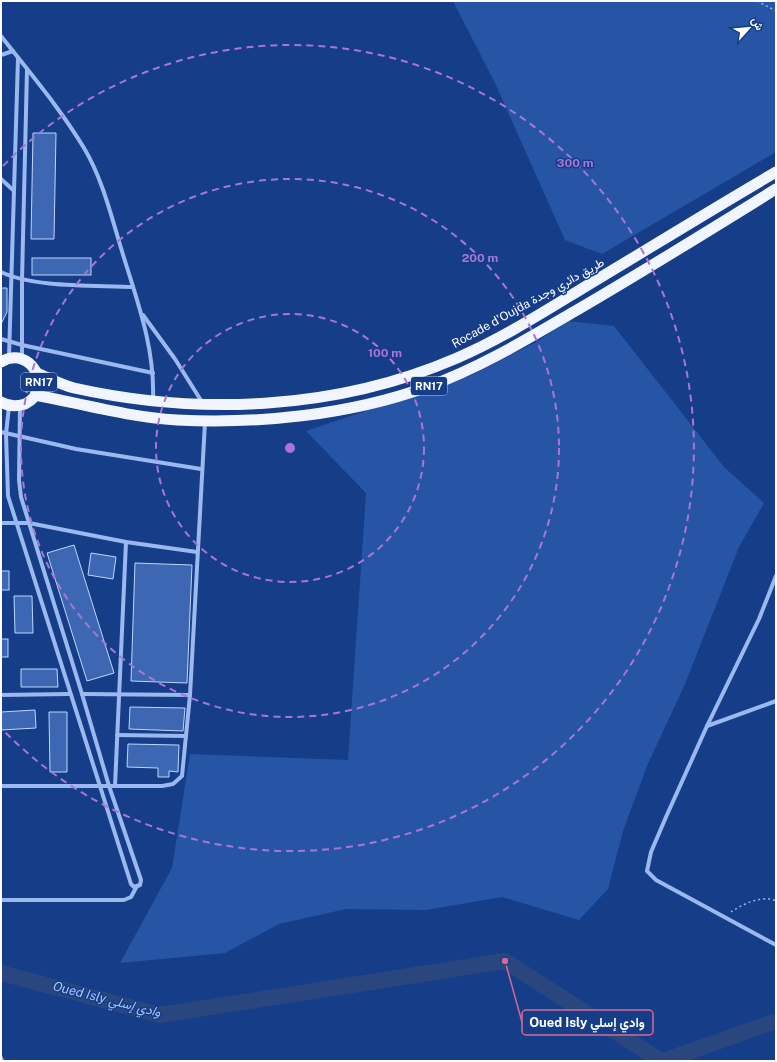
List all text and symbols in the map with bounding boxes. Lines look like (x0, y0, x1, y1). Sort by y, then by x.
north arrow (729, 8, 769, 48)
text: ش (749, 15, 766, 33)
text: 300 m (557, 156, 594, 170)
text: 200 m (462, 251, 498, 265)
street label: Rocade d'Oujda طريق دائري وجدة (449, 255, 608, 353)
text: 100 m (368, 346, 402, 360)
road number: RN17 (21, 373, 57, 391)
road number: RN17 (411, 377, 447, 395)
centre of rings (283, 441, 297, 455)
water label: Oued Isly وادي إسلي (51, 978, 163, 1023)
callout: Oued Isly وادي إسلي (522, 1010, 653, 1035)
text: Oued Isly وادي إسلي (529, 1015, 645, 1033)

